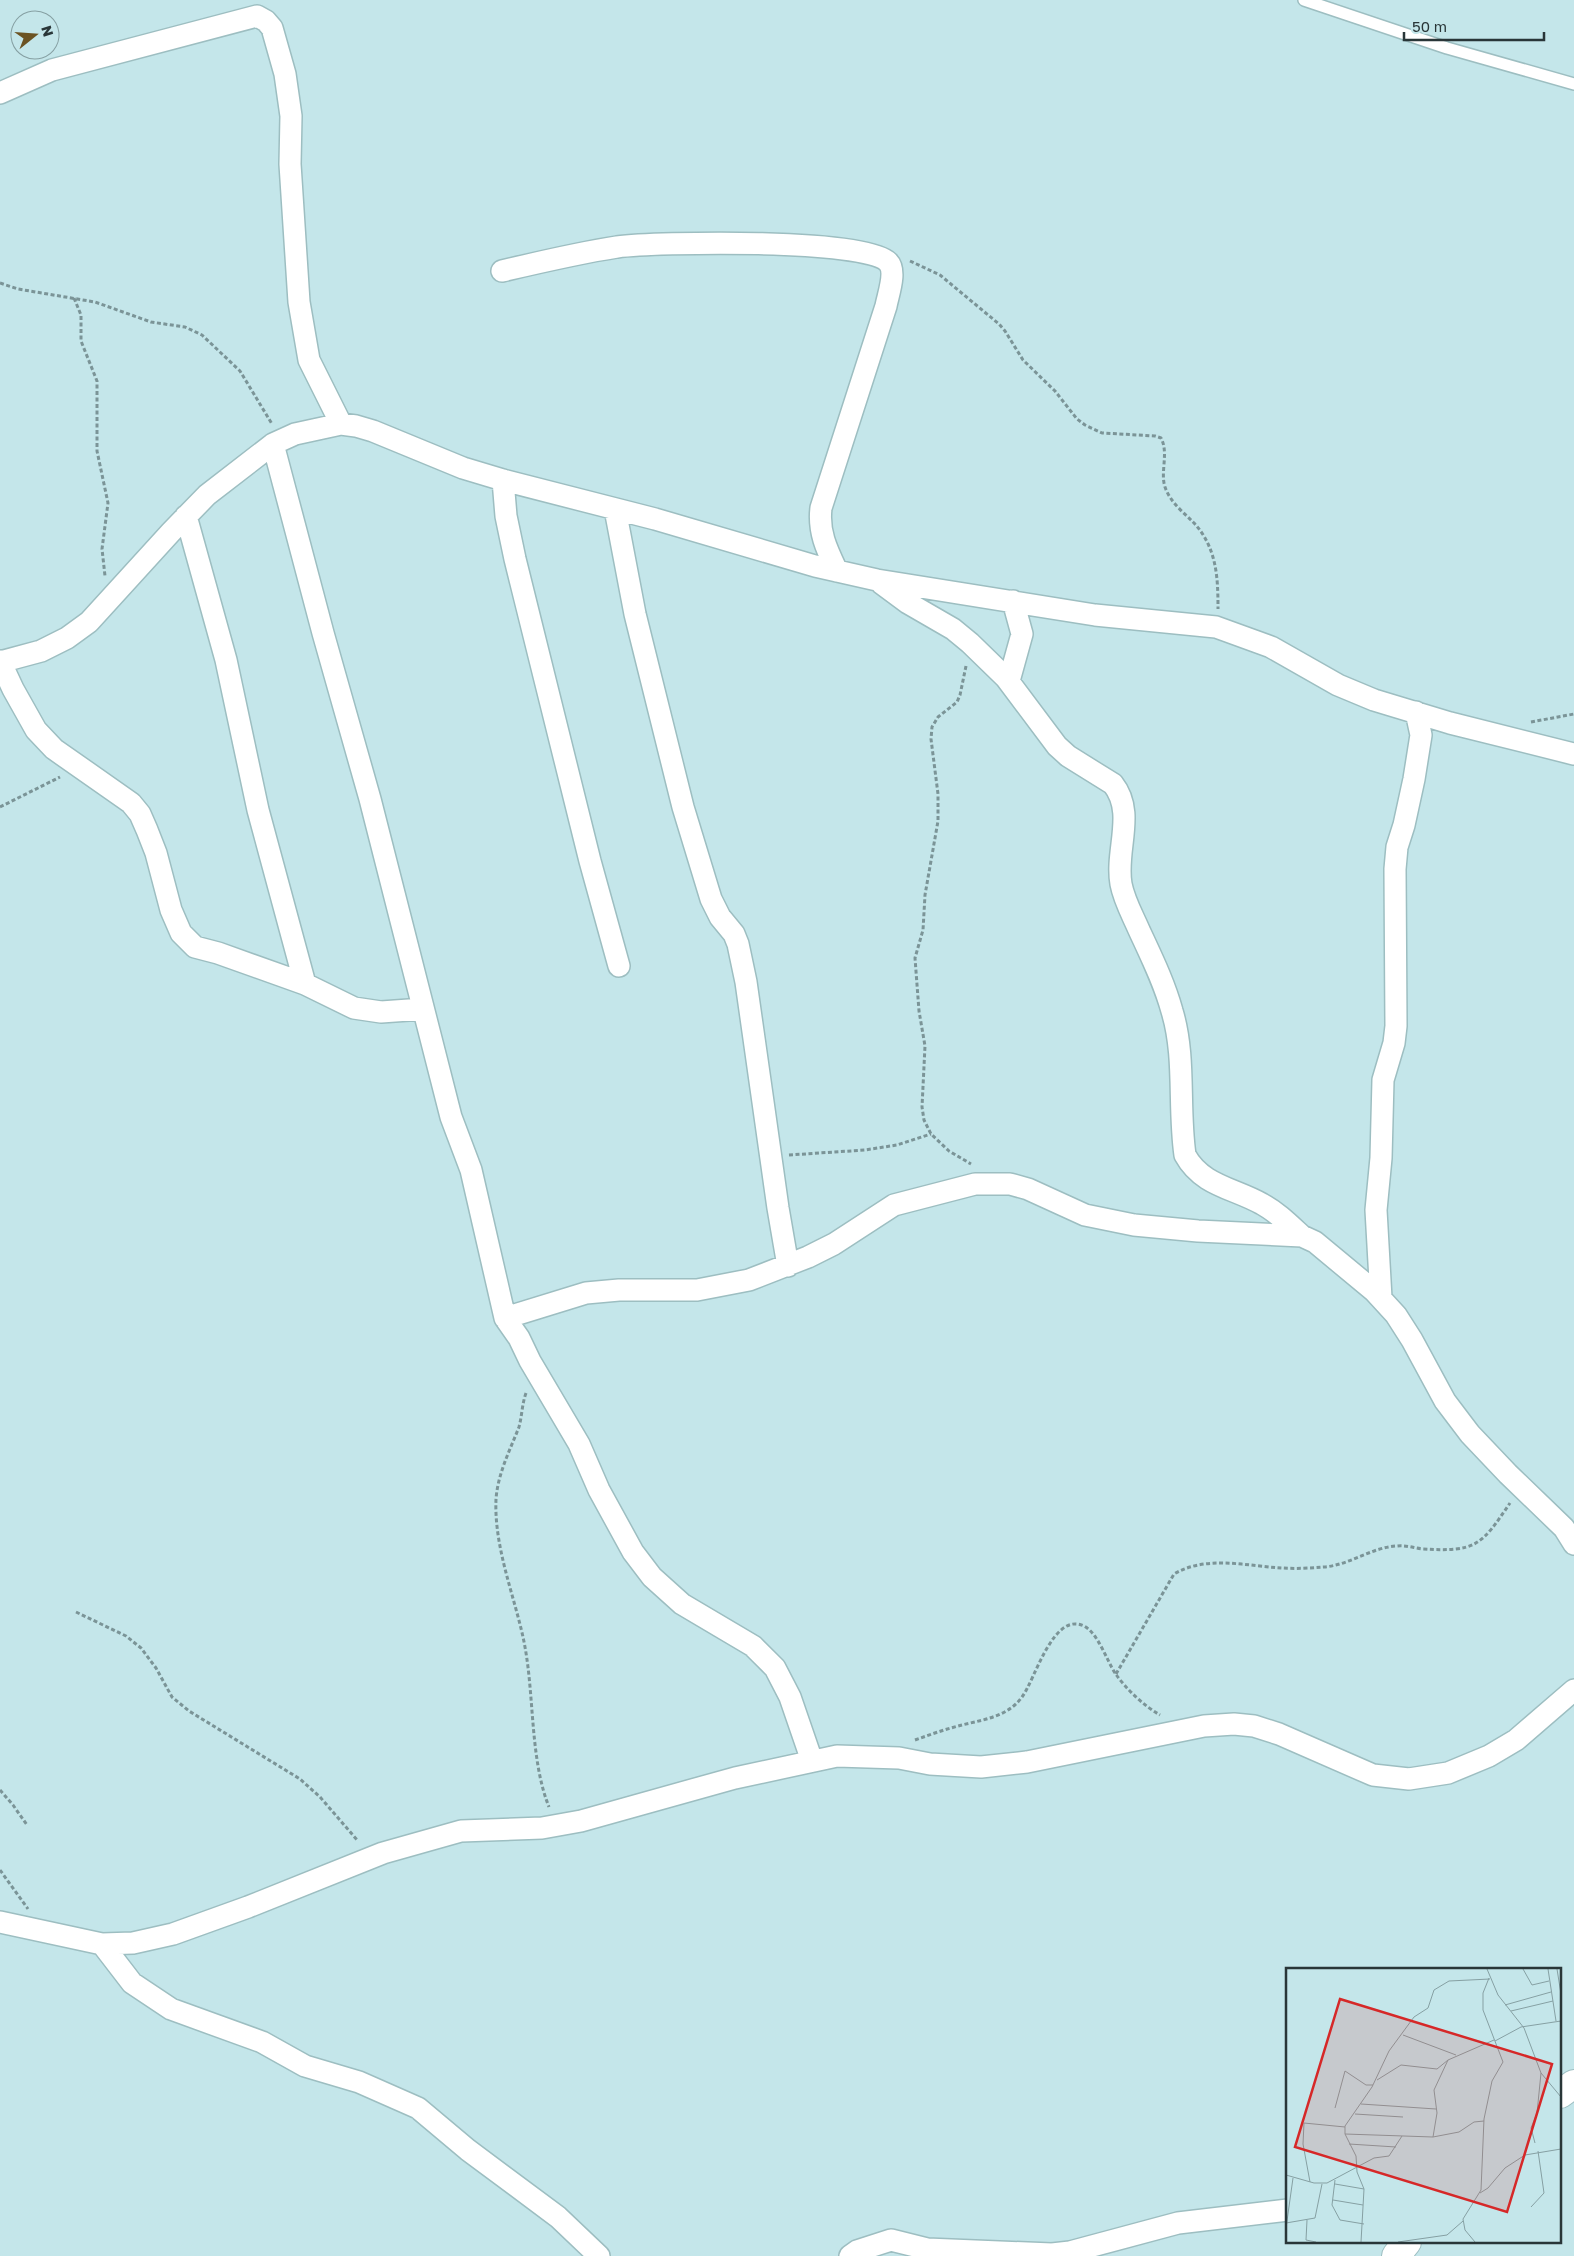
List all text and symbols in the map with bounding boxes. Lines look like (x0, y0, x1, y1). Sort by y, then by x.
north arrow (10, 10, 60, 60)
scale bar (1404, 10, 1544, 42)
text: 50 m (1412, 17, 1447, 35)
text: N (38, 23, 58, 39)
inset map (1286, 1968, 1562, 2244)

